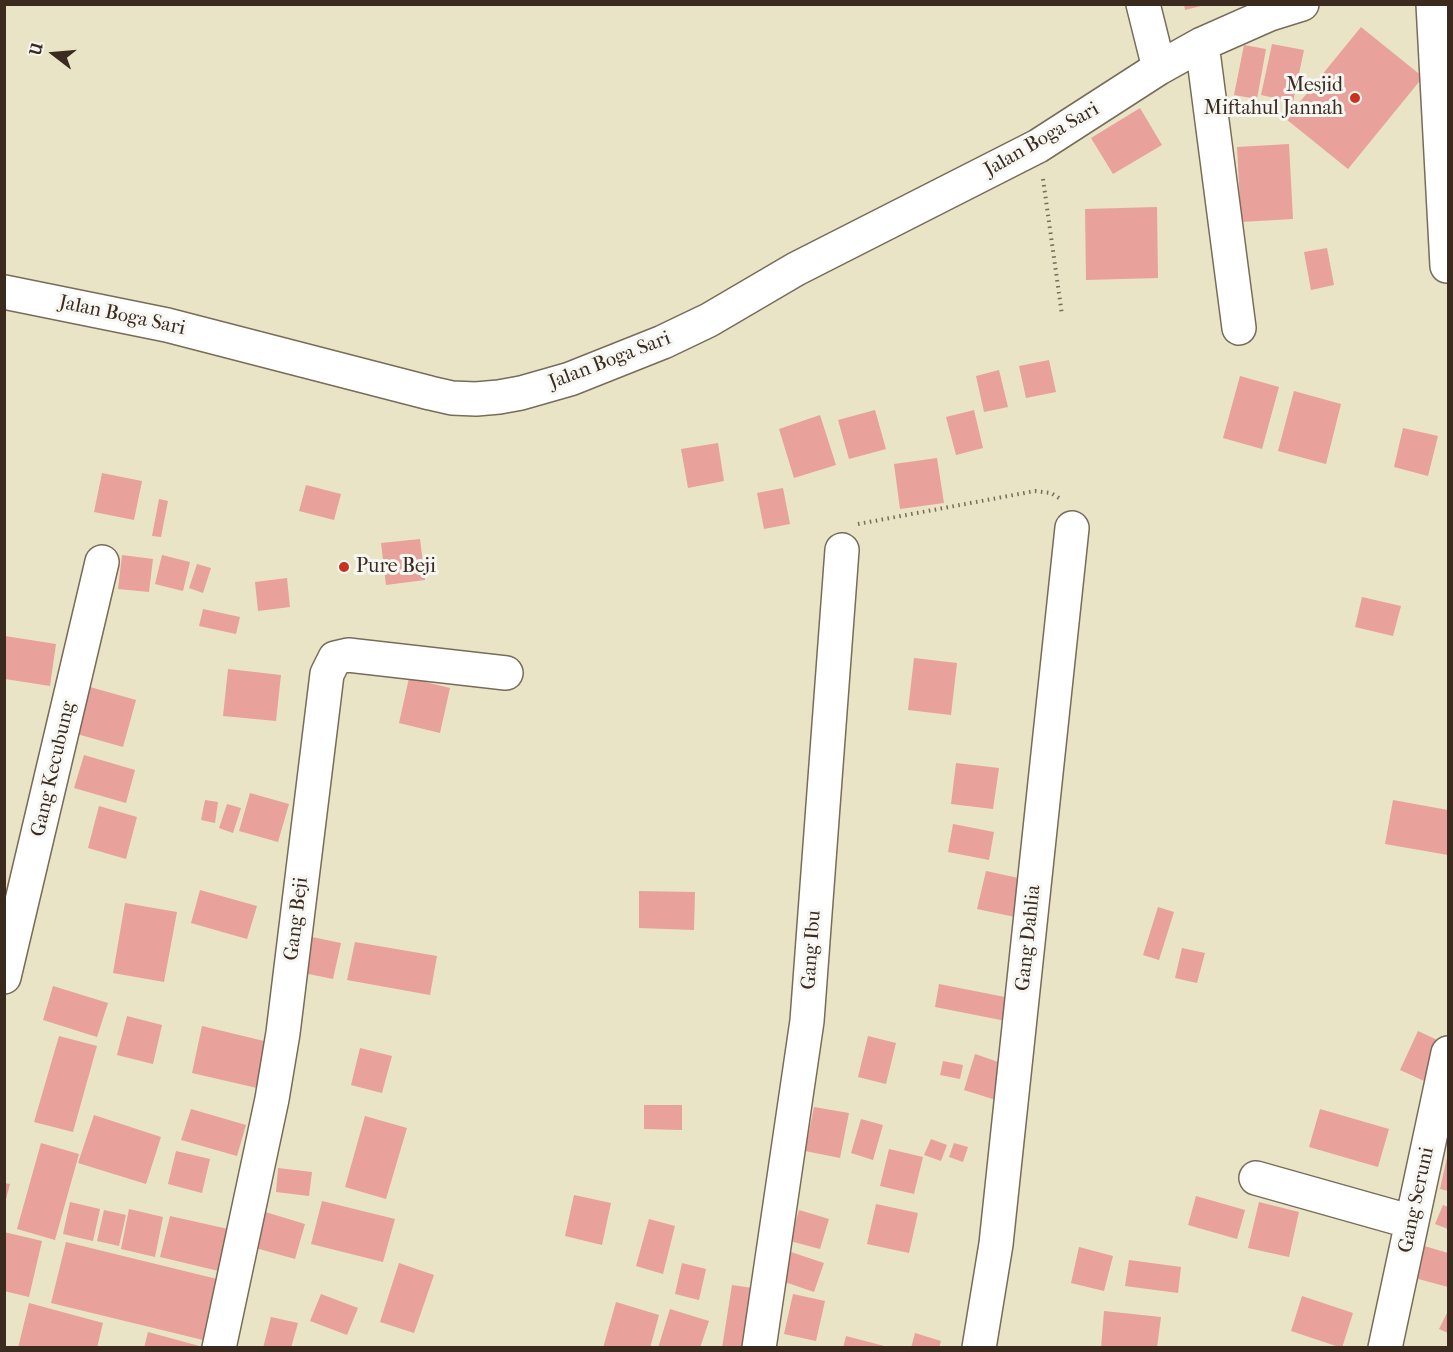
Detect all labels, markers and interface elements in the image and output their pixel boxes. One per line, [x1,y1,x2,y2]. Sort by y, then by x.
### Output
north arrow [24,24,84,84]
text: U [25,40,47,57]
place label: Mesjid Miftahul Jannah [1204,74,1343,121]
marker: Mesjid Miftahul Jannah [1348,91,1362,105]
street label: Jalan Boga Sari [980,98,1104,182]
street label: Jalan Boga Sari [57,291,187,341]
street label: Jalan Boga Sari [546,327,674,395]
place label: Pure Beji [356,555,436,579]
marker: Pure Beji [337,560,351,574]
street label: Gang Kecubung [27,699,81,839]
street label: Gang Beji [280,876,314,962]
street label: Gang Dahlia [1012,884,1046,992]
street label: Gang Ibu [797,910,827,990]
street label: Gang Seruni [1394,1145,1440,1255]

